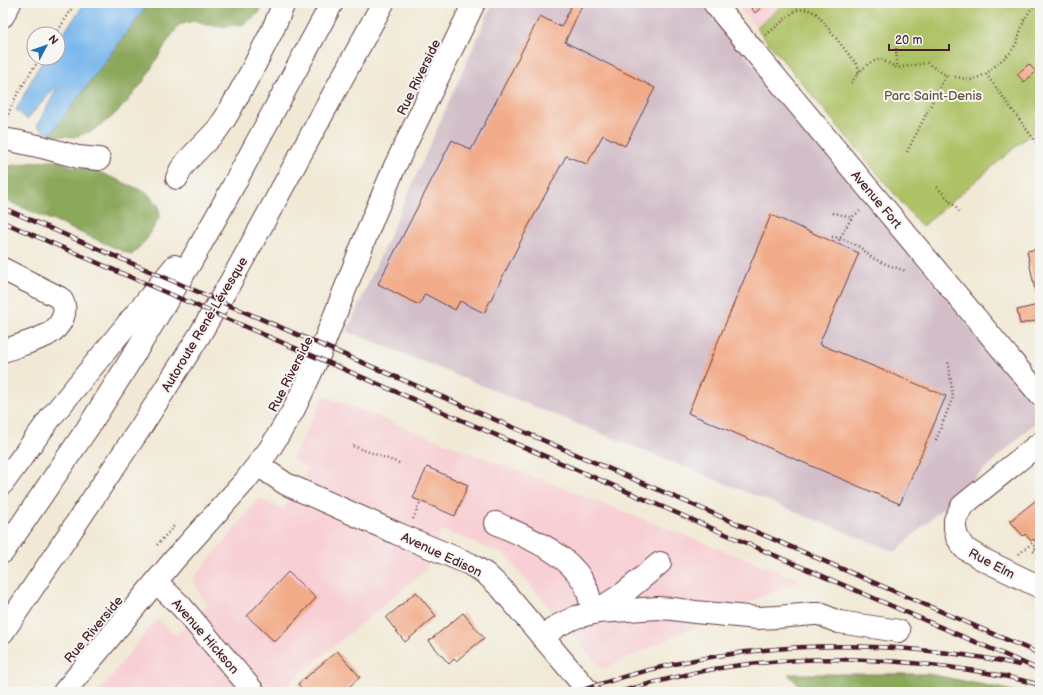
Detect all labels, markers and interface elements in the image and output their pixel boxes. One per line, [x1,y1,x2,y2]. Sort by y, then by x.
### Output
north arrow [26,26,66,66]
scale bar [889,26,949,52]
text: N [46,32,61,47]
text: 20 m [895,33,922,48]
street label: Rue Riverside [394,37,444,118]
park label: Parc Saint-Denis [884,88,982,104]
street label: Avenue Fort [847,167,905,232]
street label: Autoroute René-Lévesque [158,254,252,395]
street label: Rue Riverside [265,334,317,415]
street label: Avenue Edison [399,529,485,581]
street label: Rue Elm [966,545,1018,583]
street label: Rue Riverside [61,593,127,666]
street label: Avenue Hickson [168,596,242,677]

